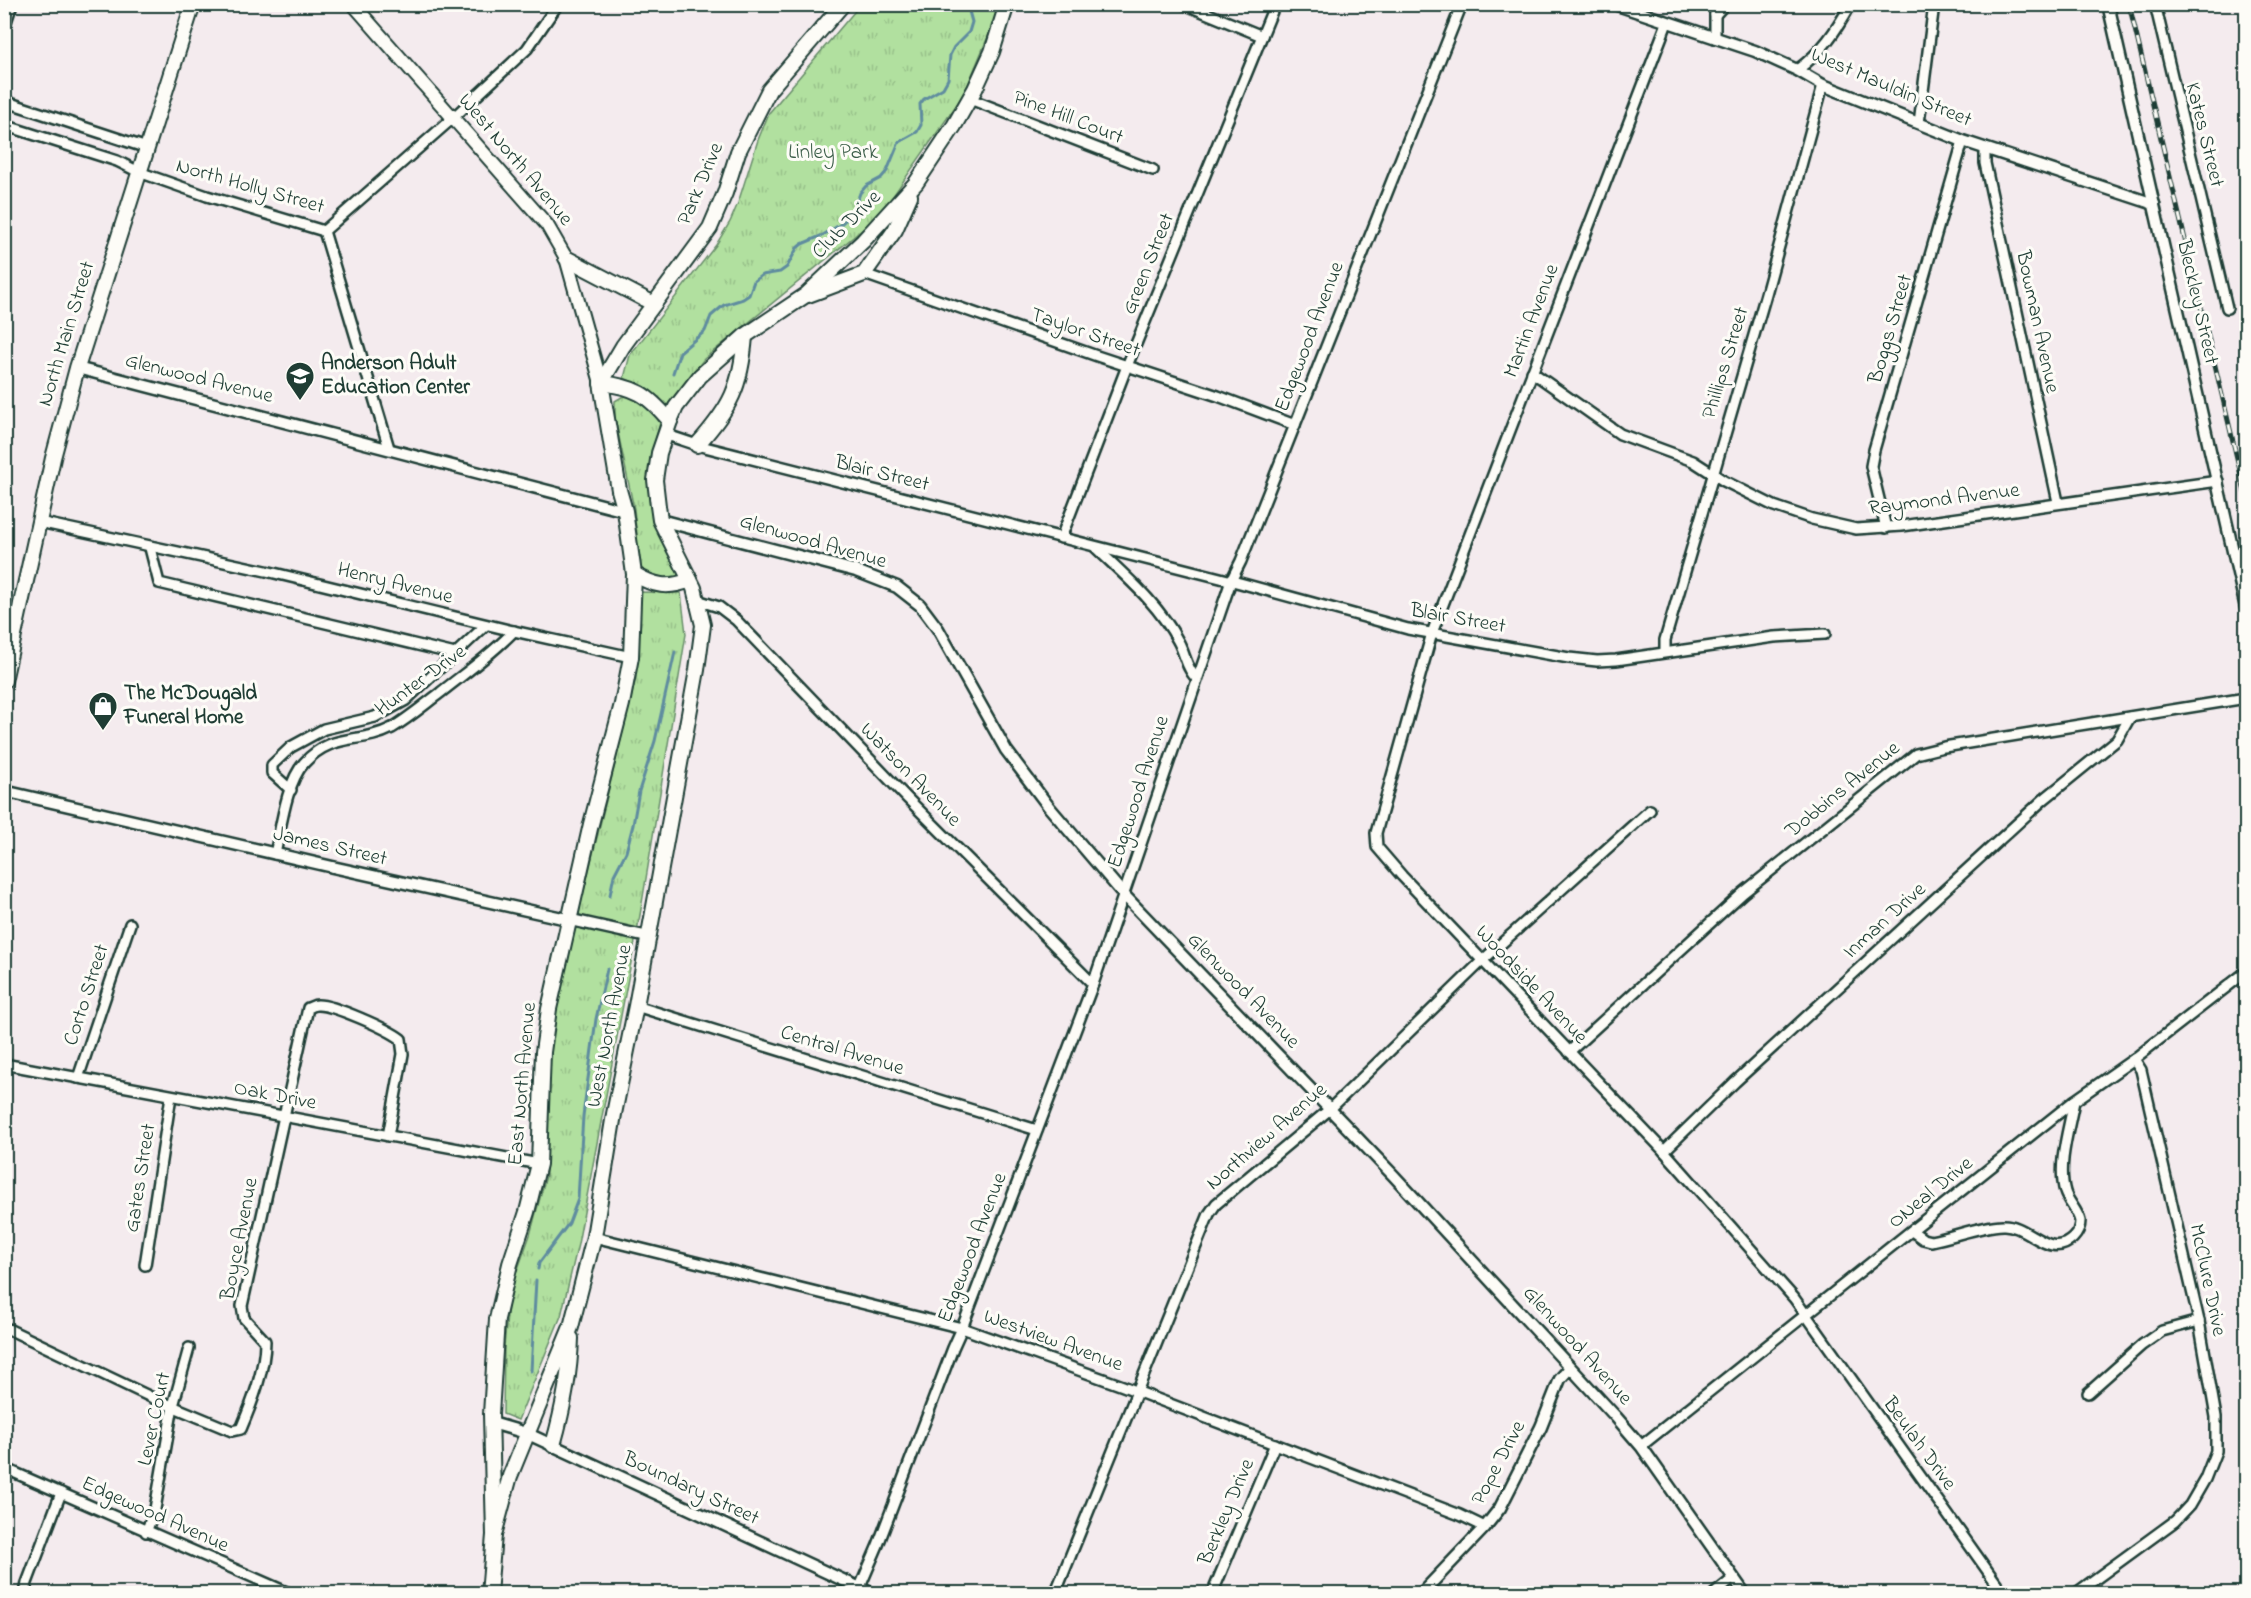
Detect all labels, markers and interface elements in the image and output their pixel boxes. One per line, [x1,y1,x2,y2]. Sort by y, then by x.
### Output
street label: West Mauldin Street [1806,41,1976,135]
street label: Kates Street [2177,80,2231,190]
street label: Pine Hill Court [1008,83,1128,153]
street label: West North Avenue [450,87,580,233]
street label: Park Drive [670,138,732,230]
park label: Linley Park [788,138,879,170]
street label: North Holly Street [172,151,328,224]
street label: Club Drive [806,183,889,266]
street label: Green Street [1115,209,1183,319]
street label: Bleckley Street [2166,236,2226,368]
street label: Bowman Avenue [2007,247,2067,397]
street label: Edgewood Avenue [1268,257,1355,417]
street label: North Main Street [31,258,103,410]
street label: Martin Avenue [1497,259,1568,382]
street label: Boggs Street [1861,271,1923,389]
street label: Taylor Street [1025,300,1144,368]
street label: Phillips Street [1695,303,1757,423]
street label: Glenwood Avenue [122,346,277,412]
place label: Anderson Adult Education Center [321,349,470,403]
school or university icon: Anderson Adult Education Center [284,360,316,402]
street label: Blair Street [831,448,932,500]
street label: Raymond Avenue [1867,476,2022,526]
street label: Glenwood Avenue [736,507,891,577]
street label: Henry Avenue [334,555,457,615]
street label: Blair Street [1407,596,1508,642]
street label: Hunter Drive [369,637,473,724]
place label: The McDougald Funeral Home [123,679,257,733]
shop icon: The McDougald Funeral Home [87,690,119,732]
street label: Edgewood Avenue [1100,711,1180,873]
street label: Watson Avenue [852,716,968,834]
street label: Dobbins Avenue [1778,734,1907,846]
street label: James Street [270,819,390,875]
street label: Inman Drive [1837,875,1934,966]
street label: Woodside Avenue [1468,919,1595,1052]
street label: Glenwood Avenue [1180,926,1307,1056]
street label: Corto Street [56,940,118,1050]
street label: West North Avenue [579,941,641,1110]
street label: East North Avenue [501,1001,545,1167]
street label: Central Avenue [777,1018,908,1084]
street label: Oak Drive [231,1073,319,1119]
street label: Northview Avenue [1200,1076,1335,1198]
street label: Gates Street [118,1121,164,1235]
street label: ONeal Drive [1882,1149,1980,1237]
street label: Edgewood Avenue [931,1168,1018,1328]
street label: Boyce Avenue [213,1175,269,1304]
street label: McClure Drive [2180,1221,2234,1339]
street label: Glenwood Avenue [1515,1280,1639,1413]
street label: Westview Avenue [979,1302,1128,1380]
street label: Lever Court [130,1369,180,1469]
street label: Beulah Drive [1874,1390,1964,1498]
street label: Pope Drive [1464,1415,1534,1511]
street label: Boundary Street [616,1444,764,1535]
street label: Berkley Drive [1191,1454,1265,1572]
street label: Edgewood Avenue [76,1469,234,1563]

